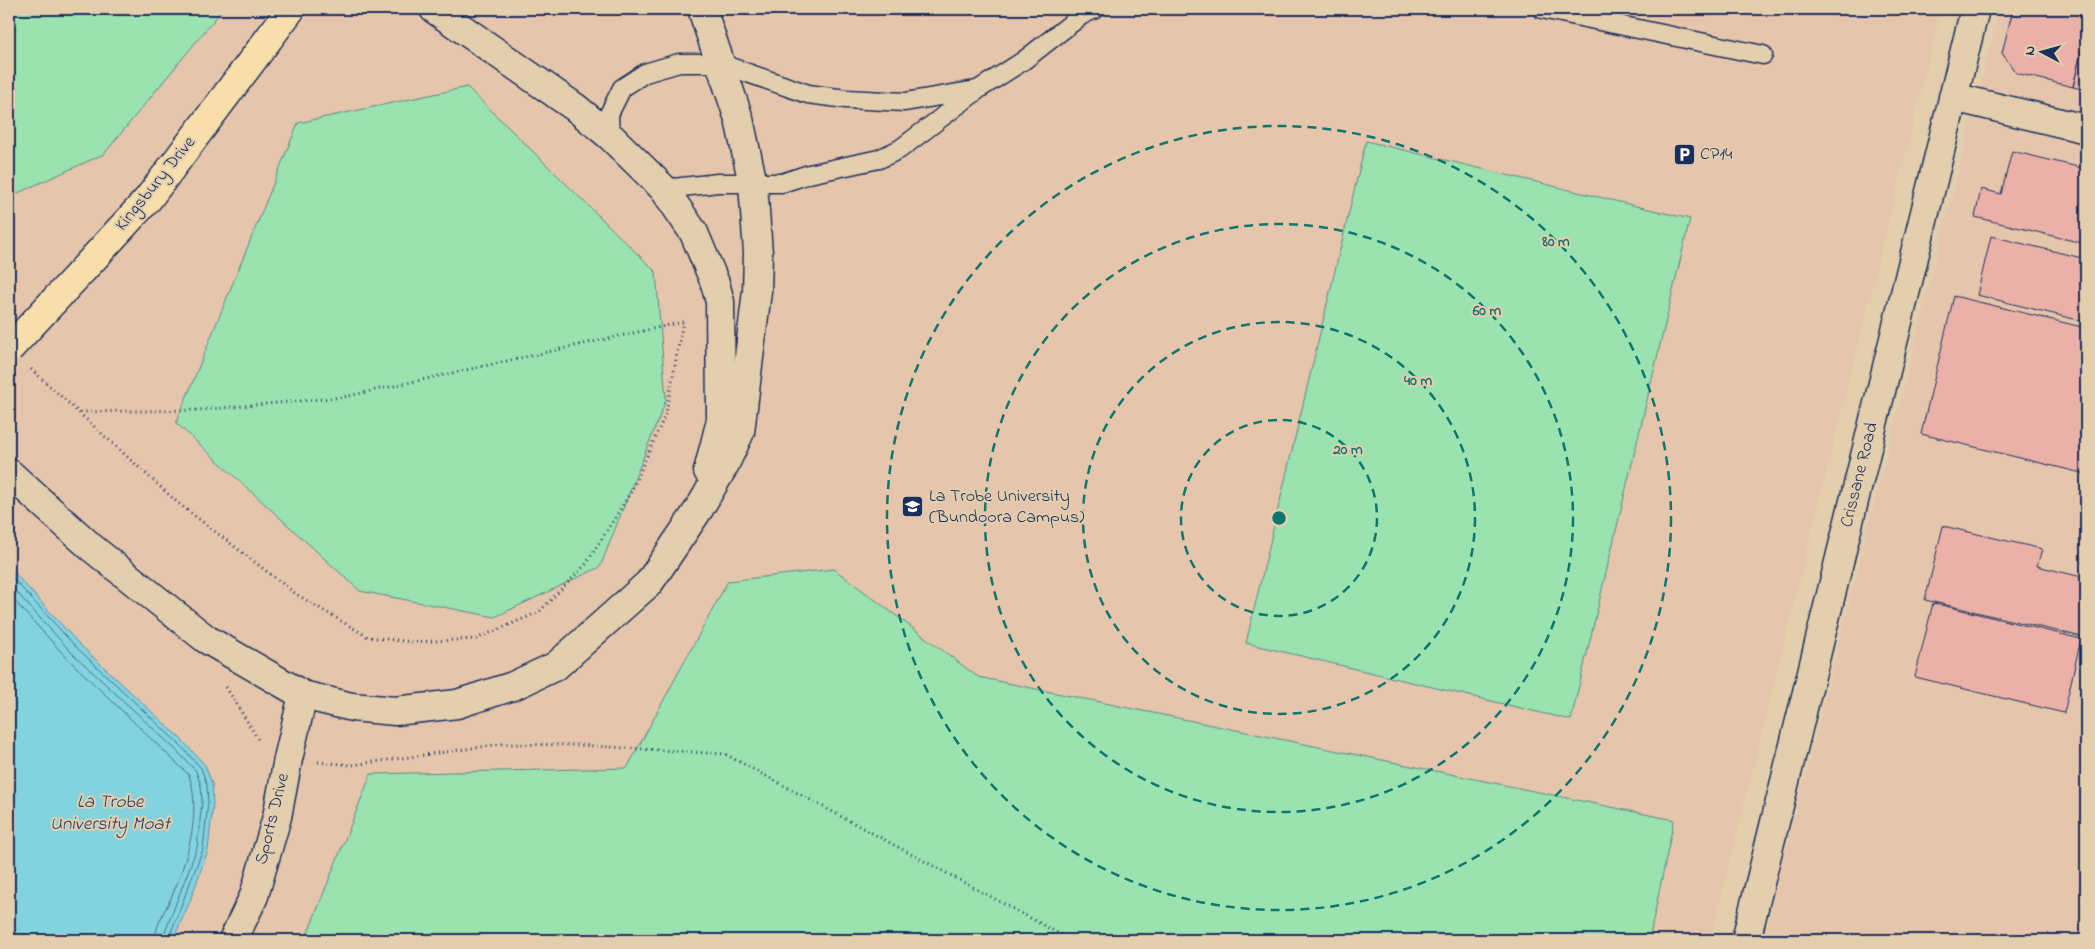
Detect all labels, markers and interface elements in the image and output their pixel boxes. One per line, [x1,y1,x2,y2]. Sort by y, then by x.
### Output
north arrow [2018,28,2068,78]
text: N [2020,45,2041,57]
street label: Kingsbury Drive [110,130,204,238]
place label: CP14 [1700,142,1733,168]
parking icon: CP14 [1672,143,1696,167]
text: 80 m [1541,231,1570,253]
text: 60 m [1472,300,1502,322]
text: 40 m [1403,370,1432,392]
street label: Crissane Road [1834,420,1886,530]
text: 20 m [1332,439,1363,461]
place label: La Trobe University (Bundoora Campus) [929,484,1084,531]
school or university icon: La Trobe University (Bundoora Campus) [901,495,925,519]
centre of rings [1270,509,1288,527]
street label: Sports Drive [249,770,297,868]
water label: La Trobe University Moat [50,789,172,838]

